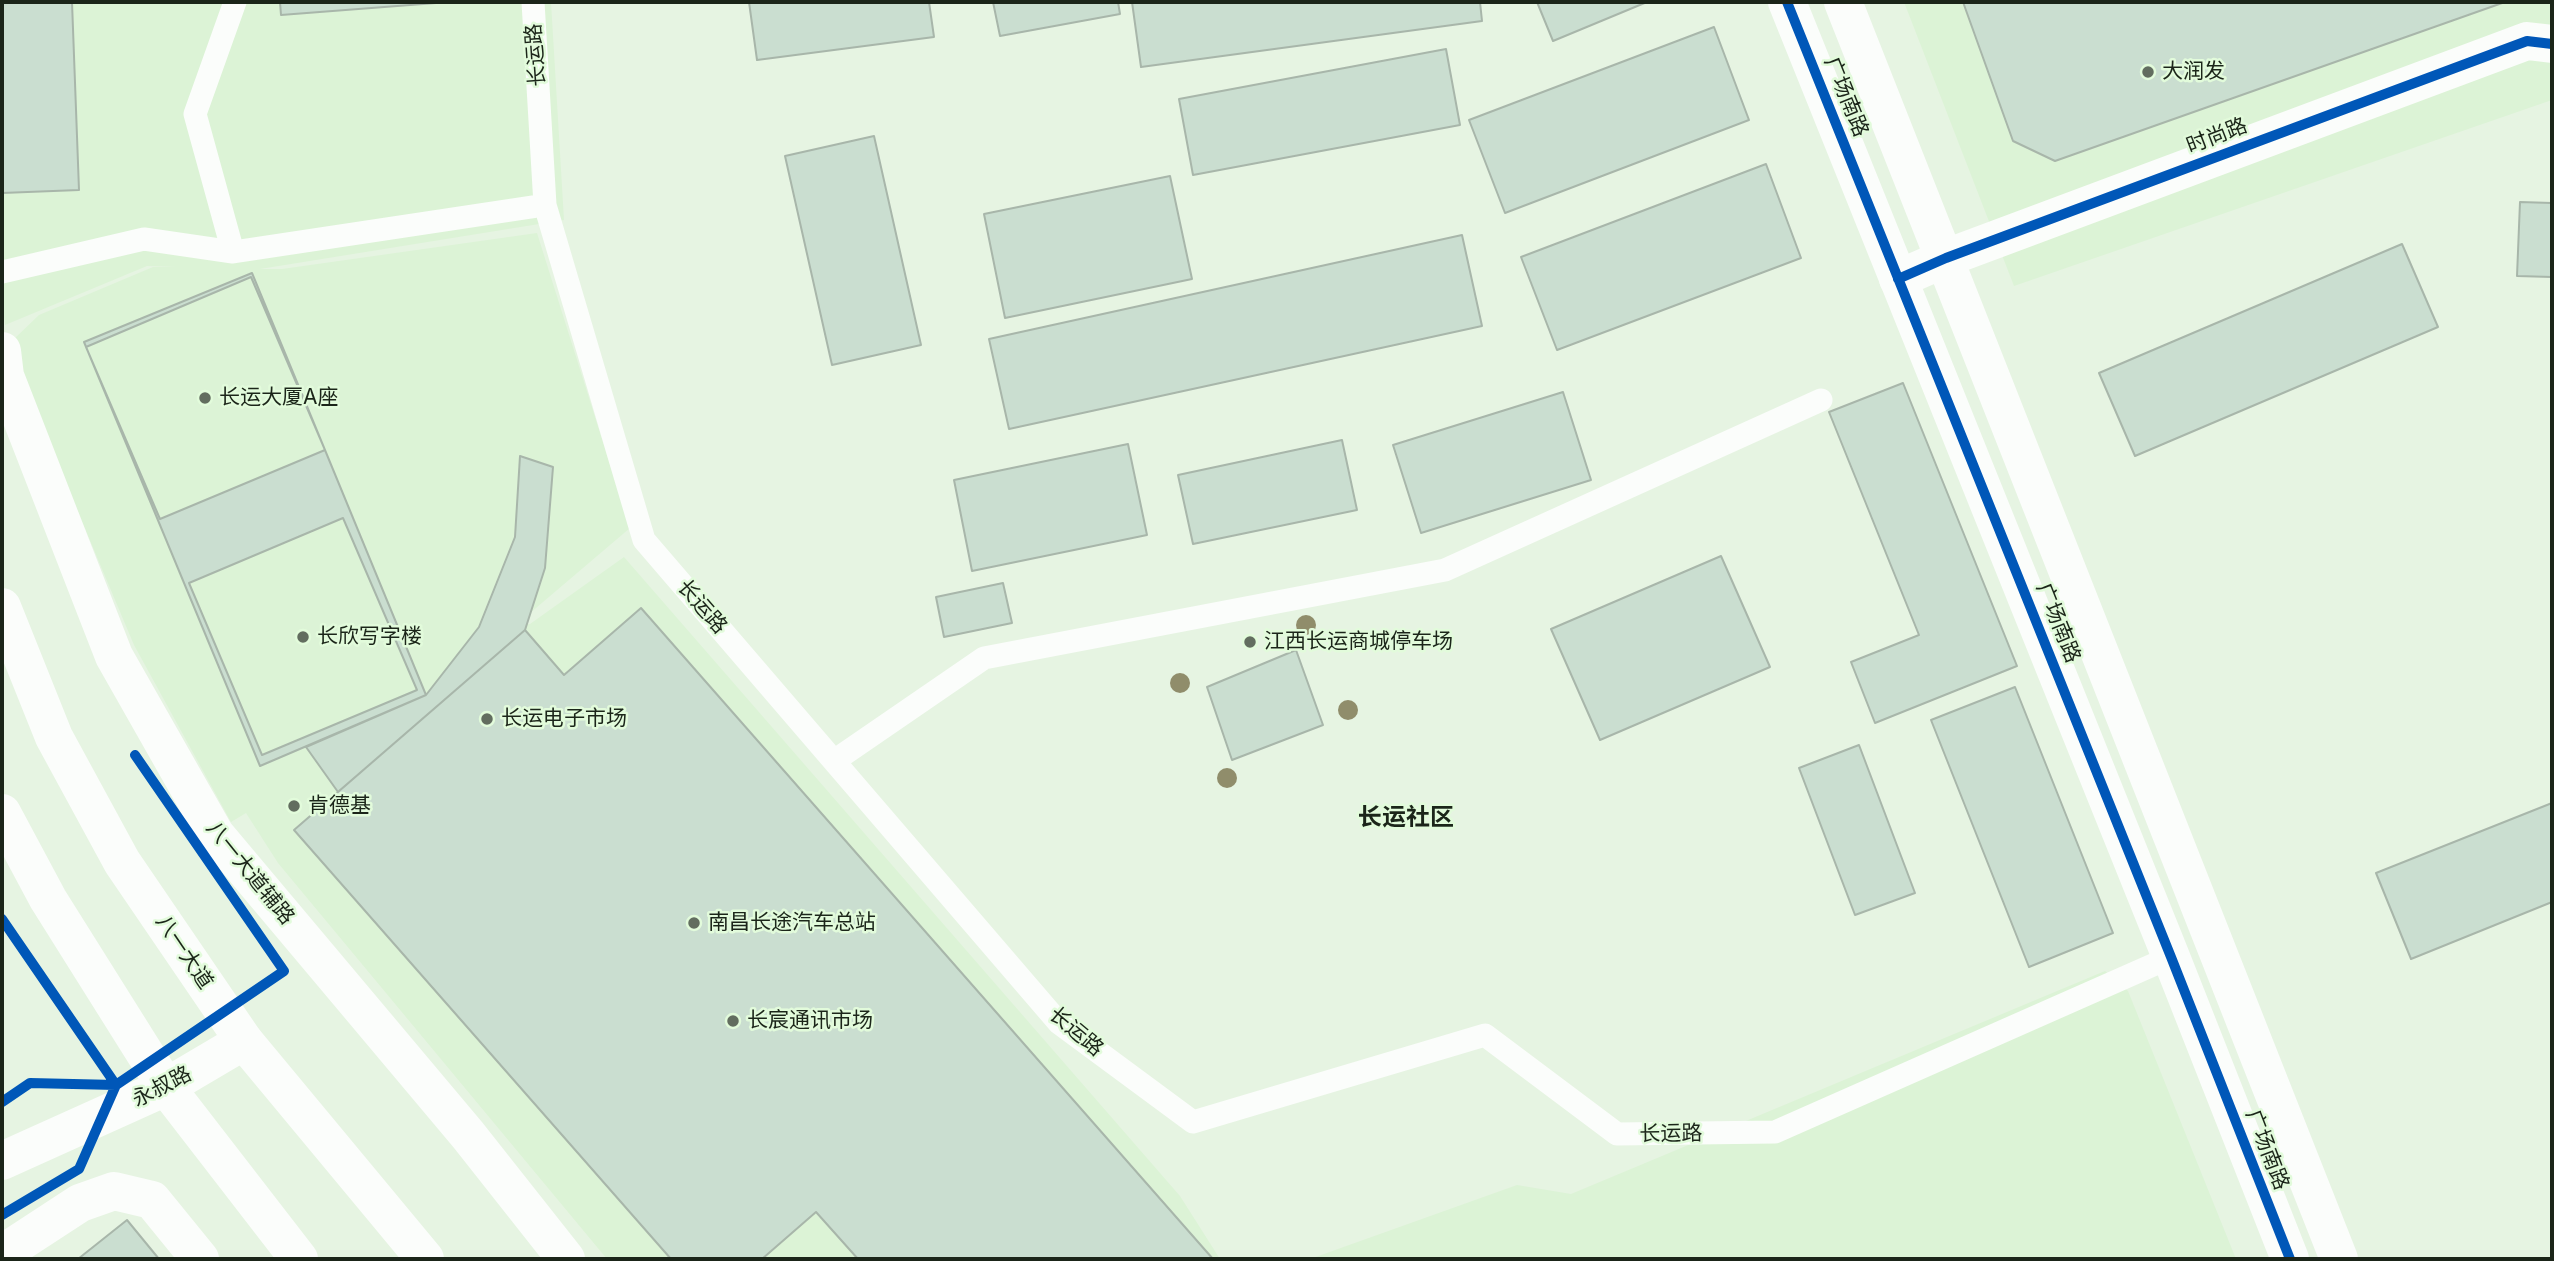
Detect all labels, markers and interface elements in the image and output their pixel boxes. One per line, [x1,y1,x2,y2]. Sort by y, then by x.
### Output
street label: 长运路 [521,23,551,87]
street label: 广场南路 [1819,53,1873,141]
place label: 大润发 [2162,59,2225,85]
marker: 大润发 [2140,64,2156,80]
street label: 时尚路 [2183,113,2251,159]
place label: 长运大厦A座 [219,385,338,411]
marker: 长运大厦A座 [197,390,213,406]
street label: 长运路 [672,575,732,639]
street label: 广场南路 [2031,579,2085,667]
place label: 长欣写字楼 [317,624,422,650]
marker: 长欣写字楼 [295,629,311,645]
place label: 江西长运商城停车场 [1264,629,1453,655]
marker: 江西长运商城停车场 [1242,634,1258,650]
place label: 长运电子市场 [501,706,627,732]
marker: 长运电子市场 [479,711,495,727]
place label: 肯德基 [308,793,371,819]
marker: 肯德基 [286,798,302,814]
district label: 长运社区 [1358,804,1454,832]
street label: 八一大道辅路 [201,816,299,930]
street label: 八一大道 [150,910,218,994]
place label: 南昌长途汽车总站 [708,910,876,936]
marker: 南昌长途汽车总站 [686,915,702,931]
street label: 长运路 [1044,1002,1108,1062]
place label: 长宸通讯市场 [747,1008,873,1034]
marker: 长宸通讯市场 [725,1013,741,1029]
street label: 永叔路 [128,1061,196,1113]
street label: 广场南路 [2240,1106,2294,1194]
street label: 长运路 [1639,1121,1703,1147]

